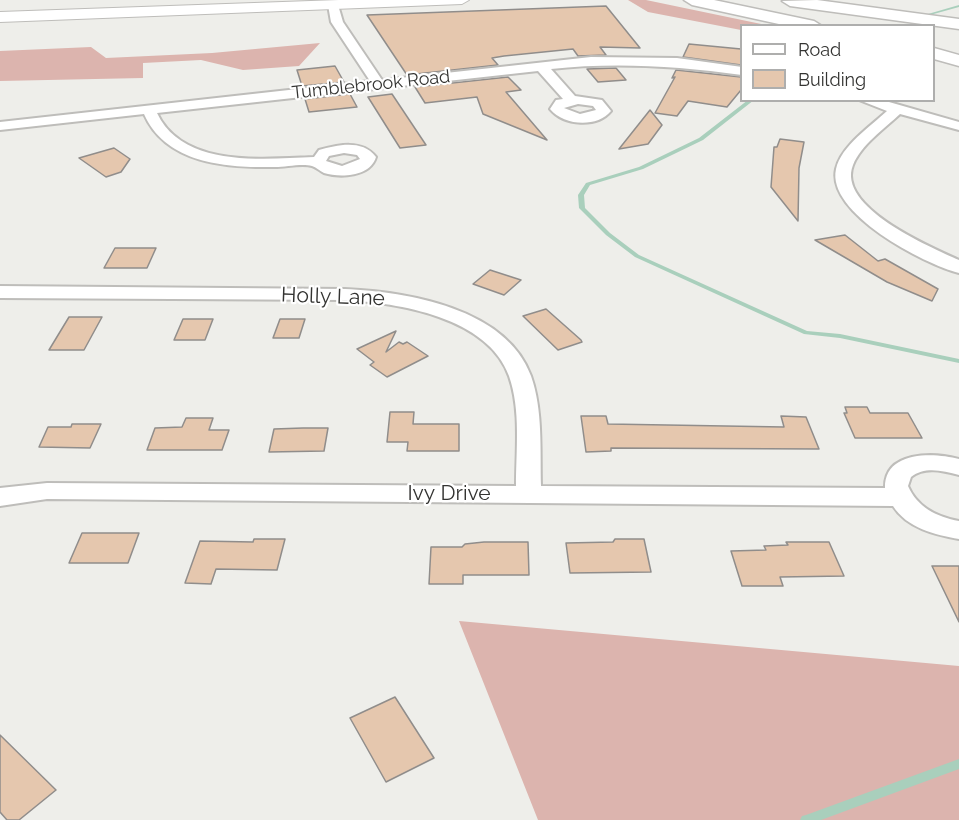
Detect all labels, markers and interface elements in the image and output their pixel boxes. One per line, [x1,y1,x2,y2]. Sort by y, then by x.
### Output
legend [740,24,935,102]
text: Road [798,39,841,60]
street label: Tumblebrook Road [291,66,451,104]
text: Building [798,69,866,90]
street label: Holly Lane [281,283,385,311]
street label: Ivy Drive [407,481,491,507]

